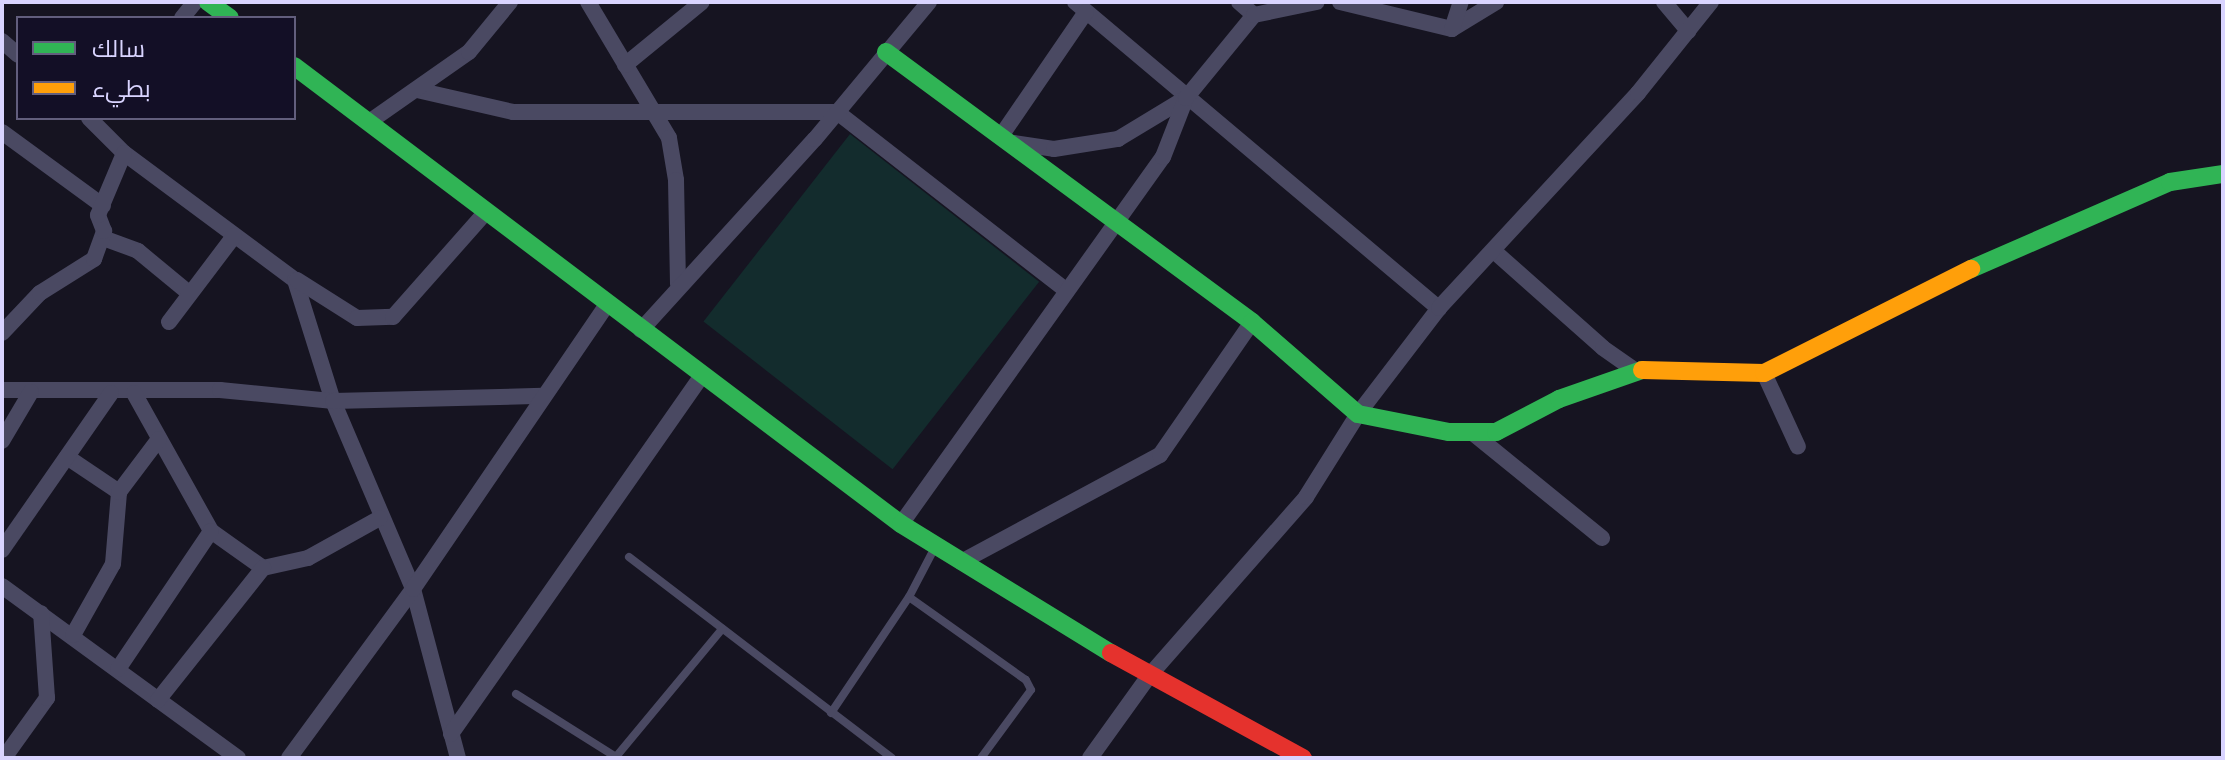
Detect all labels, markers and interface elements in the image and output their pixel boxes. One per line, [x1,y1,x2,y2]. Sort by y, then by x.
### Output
legend [16,16,296,120]
text: سالك [92,33,145,62]
text: بطيء [92,73,151,102]

